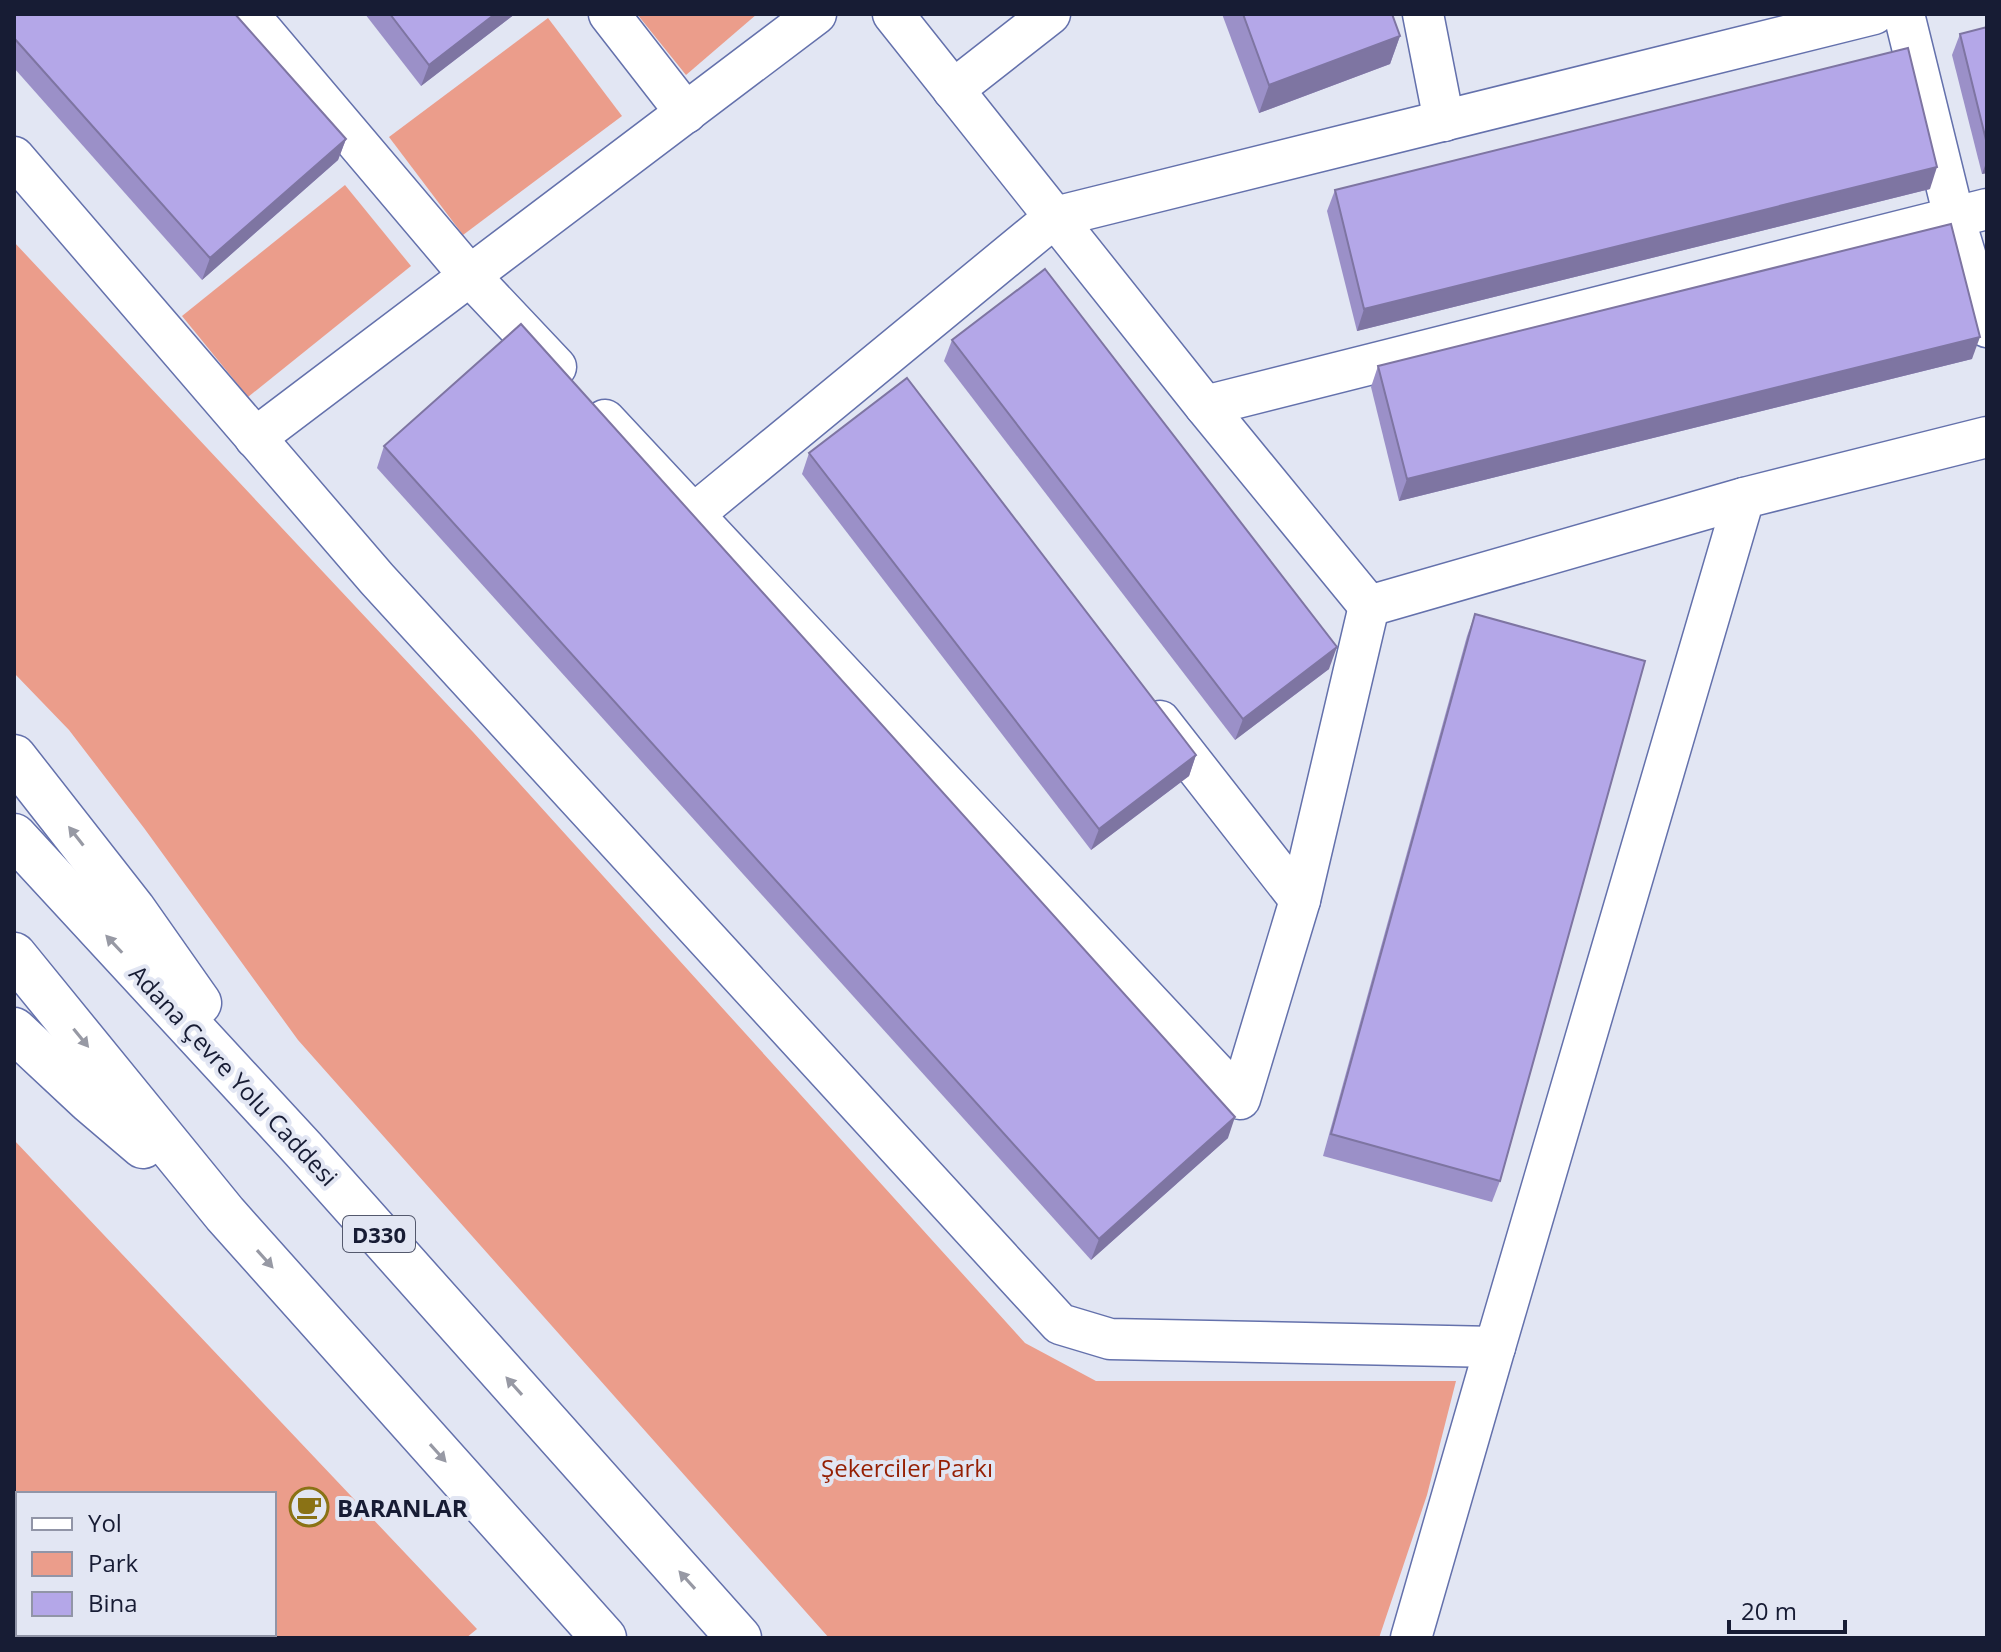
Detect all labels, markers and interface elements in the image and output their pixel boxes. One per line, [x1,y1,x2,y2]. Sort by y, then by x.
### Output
one-way arrow [68,826,85,846]
one-way arrow [105,935,123,954]
street label: Adana Çevre Yolu Caddesi [123,957,345,1193]
one-way arrow [72,1028,89,1048]
road number: D330 [343,1216,415,1252]
one-way arrow [256,1249,273,1269]
one-way arrow [506,1376,523,1396]
one-way arrow [429,1443,447,1462]
park label: Şekerciler Parkı [821,1451,993,1484]
cafe icon: BARANLAR [288,1486,330,1528]
place label: BARANLAR [337,1491,468,1524]
legend [16,1492,276,1636]
text: Yol [88,1506,122,1539]
text: Park [88,1546,139,1579]
one-way arrow [679,1570,696,1590]
scale bar [1729,1584,1845,1634]
text: Bina [88,1586,138,1619]
text: 20 m [1741,1594,1797,1627]

